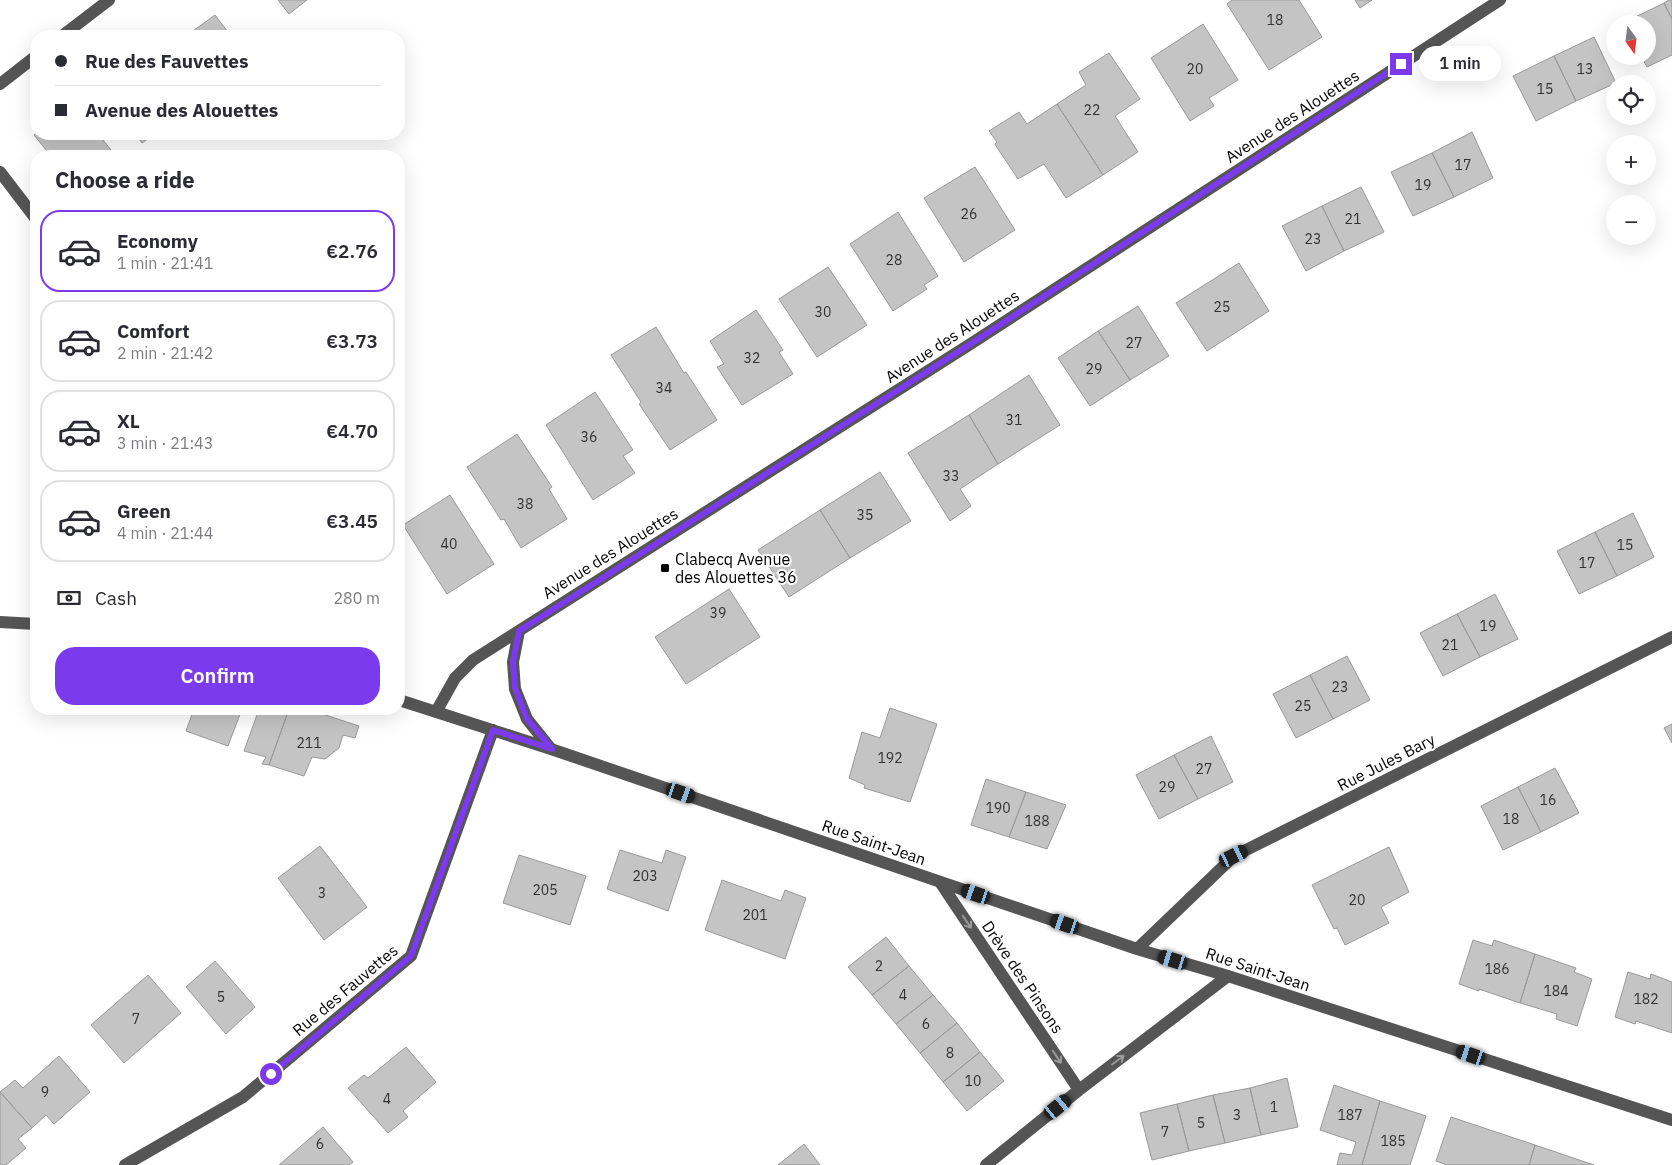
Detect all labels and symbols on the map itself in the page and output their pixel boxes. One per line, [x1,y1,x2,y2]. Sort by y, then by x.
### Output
house number: 18 [1267,11,1283,29]
north arrow [1606,15,1656,65]
callout: 1 min [1418,46,1501,82]
route end [1390,53,1412,75]
house number: 20 [1187,60,1203,78]
house number: 13 [1577,60,1593,78]
street label: Avenue des Alouettes [1221,65,1363,167]
house number: 15 [1537,80,1553,98]
house number: 22 [1084,101,1100,119]
house number: 17 [1455,156,1471,174]
house number: 19 [1415,176,1431,194]
house number: 26 [961,205,977,223]
house number: 21 [1345,210,1361,228]
house number: 23 [1305,230,1321,248]
house number: 28 [886,251,902,269]
street label: Avenue des Alouettes [881,285,1023,387]
house number: 25 [1214,298,1230,316]
house number: 30 [815,303,831,321]
house number: 27 [1126,334,1142,352]
house number: 32 [744,349,760,367]
house number: 29 [1086,360,1102,378]
house number: 34 [656,379,672,397]
house number: 31 [1006,411,1022,429]
house number: 36 [581,428,597,446]
house number: 33 [943,467,959,485]
house number: 38 [517,495,533,513]
street label: Avenue des Alouettes [539,503,681,603]
house number: 35 [857,506,873,524]
house number: 40 [441,535,457,553]
house number: 15 [1617,536,1633,554]
place label: Clabecq Avenue des Alouettes 36 [675,549,797,587]
house number: 17 [1579,554,1595,572]
marker: Clabecq Avenue des Alouettes 36 [659,562,671,574]
house number: 39 [710,604,726,622]
house number: 19 [1480,617,1496,635]
house number: 21 [1442,636,1458,654]
house number: 23 [1332,678,1348,696]
house number: 25 [1295,697,1311,715]
street label: Rue Jules Bary [1334,729,1438,795]
house number: 211 [296,734,322,752]
house number: 192 [877,749,903,767]
house number: 27 [1196,760,1212,778]
house number: 29 [1159,778,1175,796]
car [664,781,697,805]
house number: 16 [1540,791,1556,809]
house number: 190 [985,799,1011,817]
house number: 18 [1503,810,1519,828]
house number: 188 [1024,812,1050,830]
street label: Rue Saint-Jean [819,815,929,869]
car [1217,843,1250,869]
house number: 203 [632,867,658,885]
house number: 205 [532,881,558,899]
car [959,882,992,906]
house number: 3 [318,884,326,902]
house number: 20 [1349,891,1365,909]
house number: 201 [742,906,768,924]
car [1048,912,1081,936]
one-way arrow [962,915,972,929]
street label: Drève des Pinsons [978,917,1068,1037]
street label: Rue des Fauvettes [288,940,402,1040]
street label: Rue Saint-Jean [1203,943,1313,995]
car [1156,948,1189,972]
house number: 2 [875,957,883,975]
house number: 186 [1484,960,1510,978]
house number: 184 [1543,982,1569,1000]
house number: 4 [899,986,907,1004]
house number: 5 [217,988,225,1006]
house number: 182 [1633,990,1659,1008]
house number: 7 [132,1010,140,1028]
house number: 6 [922,1015,930,1033]
car [1454,1043,1487,1067]
house number: 8 [946,1044,954,1062]
one-way arrow [1053,1050,1063,1064]
one-way arrow [1111,1055,1124,1066]
route start [260,1063,282,1085]
house number: 10 [965,1072,981,1090]
house number: 9 [41,1083,49,1101]
house number: 4 [383,1090,391,1108]
car [1041,1092,1074,1122]
house number: 1 [1270,1098,1278,1116]
house number: 3 [1233,1106,1241,1124]
house number: 187 [1337,1106,1363,1124]
house number: 5 [1197,1114,1205,1132]
house number: 7 [1161,1123,1169,1141]
house number: 185 [1380,1132,1406,1150]
house number: 6 [316,1135,324,1153]

